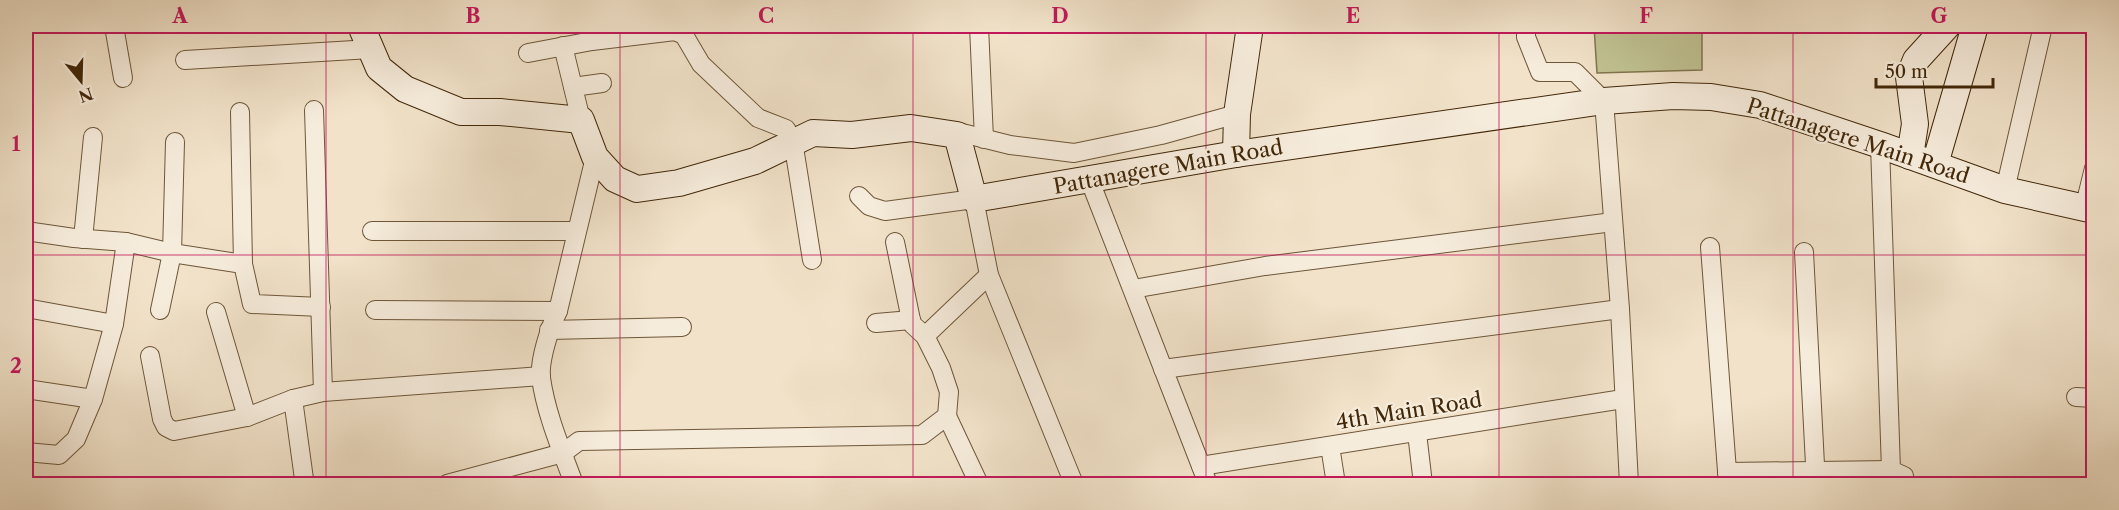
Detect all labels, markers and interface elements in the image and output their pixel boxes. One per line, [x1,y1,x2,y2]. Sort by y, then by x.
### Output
text: A [171,4,188,28]
text: B [466,4,481,28]
text: C [758,4,774,28]
text: D [1051,4,1069,28]
text: E [1346,4,1360,28]
text: F [1639,4,1653,28]
text: G [1931,4,1948,28]
north arrow [51,51,111,111]
scale bar [1876,51,1993,89]
text: 50 m [1885,61,1928,83]
text: N [76,83,96,107]
street label: Pattanagere Main Road [1744,93,1973,188]
text: 1 [12,132,21,156]
street label: Pattanagere Main Road [1051,134,1285,199]
text: 2 [10,354,22,378]
street label: 4th Main Road [1334,387,1484,434]

